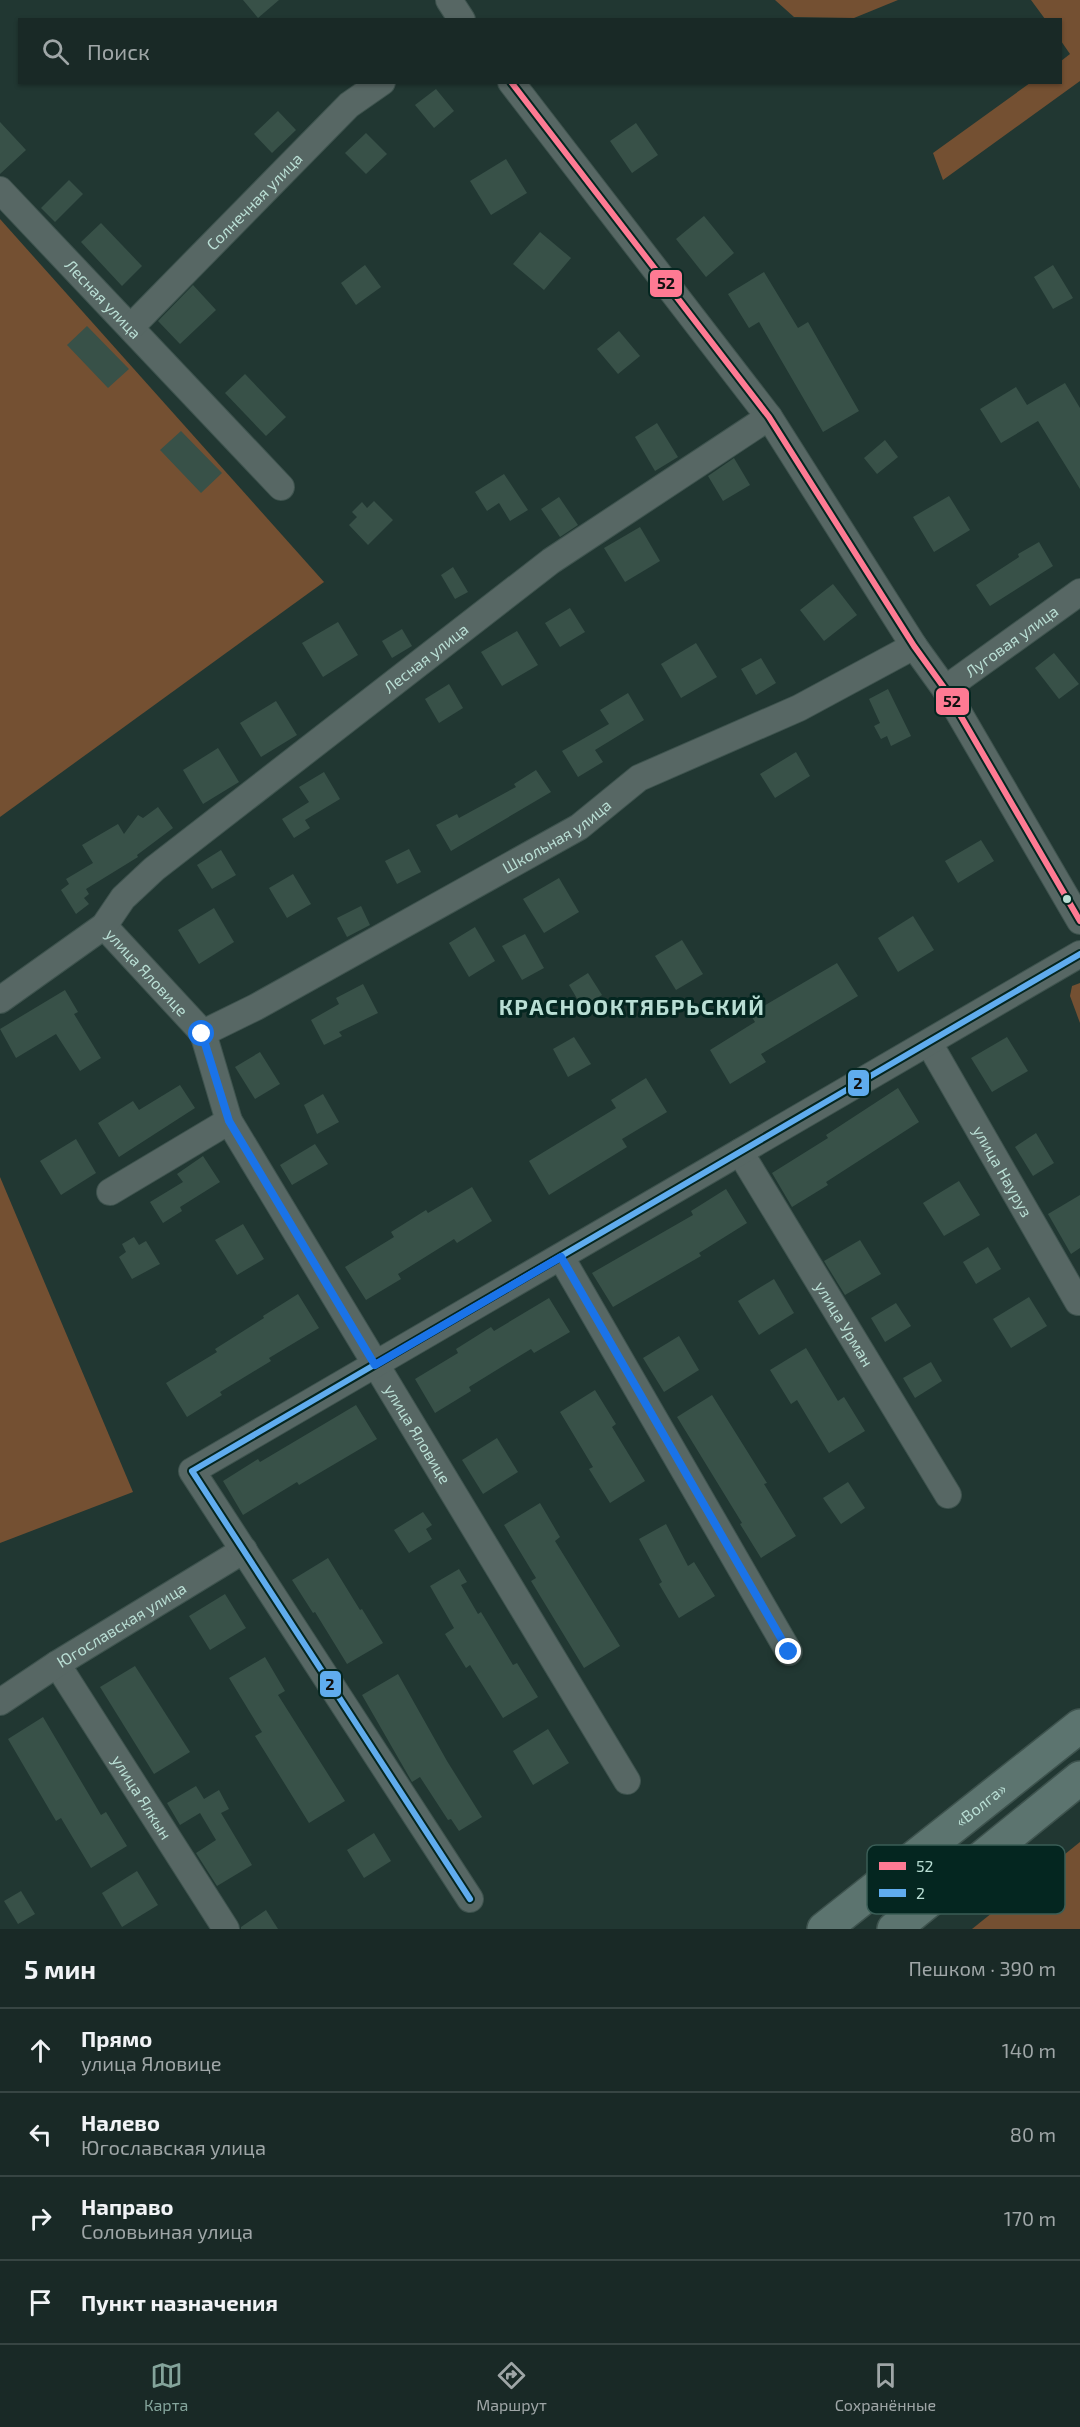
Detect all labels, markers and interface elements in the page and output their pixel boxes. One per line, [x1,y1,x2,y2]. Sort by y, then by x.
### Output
search box [18,18,1062,84]
icon: search [39,35,72,68]
text: Поиск [87,38,150,64]
street label: Солнечная улица [202,149,306,254]
street label: Лесная улица [61,255,145,342]
line badge: 52 [649,269,683,298]
text: 52 [657,273,675,292]
street label: Луговая улица [961,601,1062,681]
street label: Лесная улица [379,619,472,696]
line badge: 52 [935,687,970,716]
text: 52 [943,691,961,710]
street label: Школьная улица [499,795,615,877]
unlabelled marker [1061,893,1073,905]
street label: улица Яловице [101,924,192,1020]
district label: КРАСНООКТЯБРЬСКИЙ [499,993,765,1019]
route start [188,1020,214,1046]
line badge: 2 [847,1069,870,1097]
text: 2 [853,1073,863,1092]
street label: улица Науруз [969,1122,1037,1220]
street label: улица Урман [811,1278,878,1370]
street label: улица Яловице [380,1381,455,1487]
street label: Югославская улица [53,1578,189,1671]
route end [775,1638,801,1664]
line badge: 2 [319,1670,342,1698]
text: 2 [325,1674,335,1693]
street label: улица Ялкын [108,1751,176,1843]
street label: «Волга» [951,1778,1010,1830]
legend [867,1845,1065,1914]
text: 52 [916,1856,934,1875]
text: 2 [916,1883,925,1902]
text: 5 мин [24,1953,96,1984]
text: Пешком · 390 m [908,1956,1056,1980]
text: Прямо [81,2025,152,2051]
icon: ahead [24,2034,57,2067]
text: 140 m [1002,2038,1056,2062]
text: улица Яловице [81,2051,222,2075]
text: Налево [81,2109,160,2135]
icon: left [24,2118,57,2151]
text: 80 m [1010,2122,1056,2146]
text: Югославская улица [81,2135,266,2159]
text: Направо [81,2193,174,2219]
icon: right [24,2202,57,2235]
text: 170 m [1004,2206,1056,2230]
text: Соловьиная улица [81,2219,253,2243]
icon: arrive [24,2286,57,2319]
text: Пункт назначения [81,2289,278,2315]
tab: Карта [144,2359,188,2414]
tab: Маршрут [476,2359,547,2414]
tab: Сохранённые [835,2359,936,2414]

